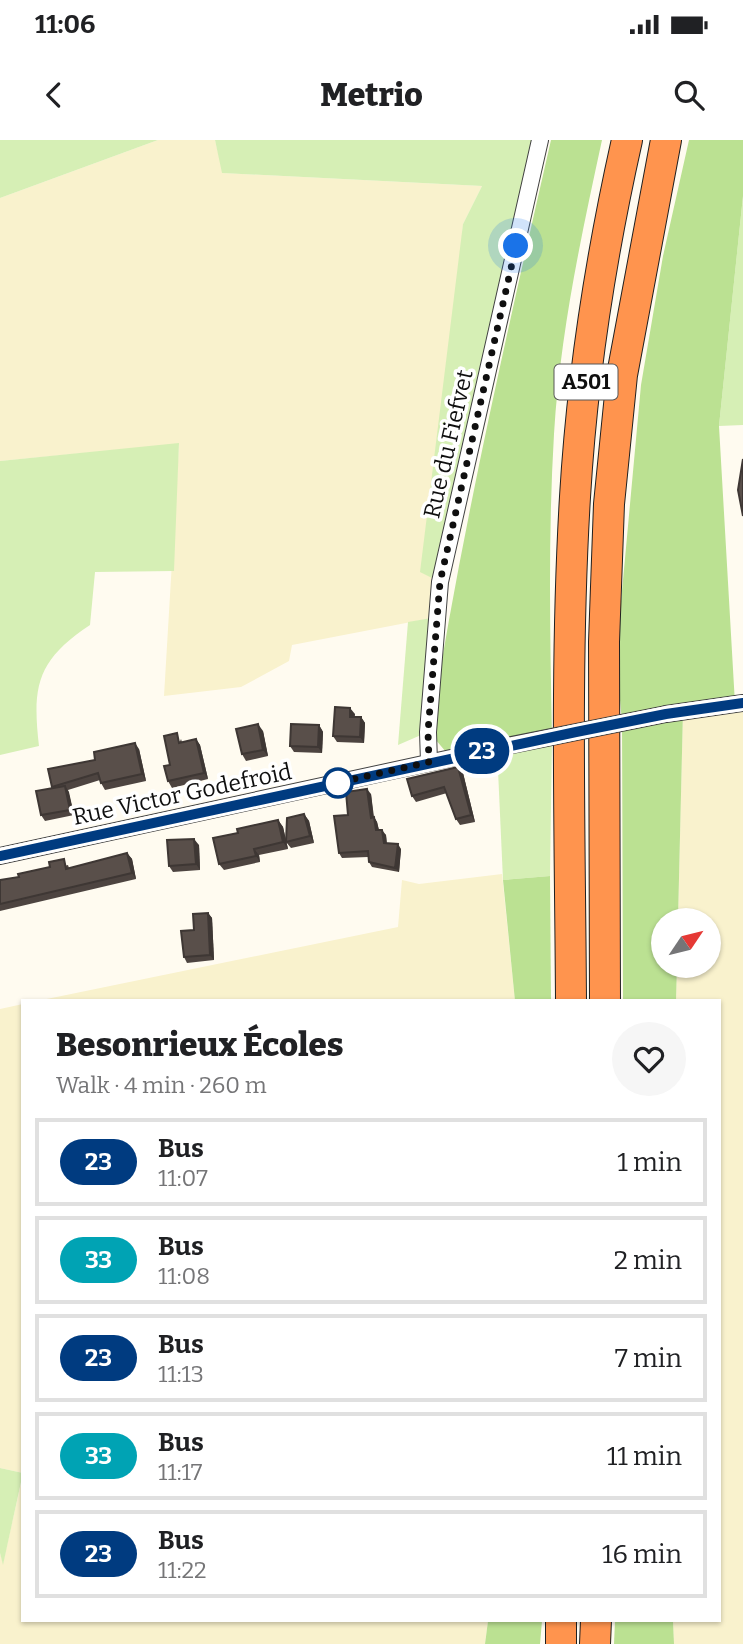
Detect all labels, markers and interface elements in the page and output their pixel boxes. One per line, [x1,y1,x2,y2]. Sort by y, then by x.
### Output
text: 11:06 [35,9,95,40]
icon: back [35,76,73,114]
text: Metrio [320,76,423,114]
icon: search [670,76,708,114]
your location [498,228,533,263]
road number: A501 [554,364,618,400]
street label: Rue du Fiefvet [417,367,479,521]
line badge: 23 [450,728,514,774]
text: 23 [468,737,496,765]
street label: Rue Victor Godefroid [70,757,295,831]
unlabelled marker [323,768,353,798]
north arrow [651,908,721,978]
map controls [651,908,721,978]
button: heart [612,1022,686,1096]
text: Besonrieux Écoles [56,1025,343,1065]
text: Walk · 4 min · 260 m [56,1071,267,1099]
text: Bus [158,1133,204,1164]
text: 1 min [617,1147,682,1178]
text: 23 [85,1148,112,1176]
text: 11:07 [158,1164,208,1192]
text: Bus [158,1231,204,1262]
text: 2 min [614,1245,682,1276]
text: 33 [85,1246,112,1274]
text: 11:08 [158,1262,210,1290]
text: Bus [158,1329,204,1360]
text: 7 min [615,1343,682,1374]
text: 23 [85,1344,112,1372]
text: 11:13 [158,1360,204,1388]
text: Bus [158,1427,204,1458]
text: 11 min [607,1441,682,1472]
text: 33 [85,1442,112,1470]
text: 11:17 [158,1458,202,1486]
text: Bus [158,1525,204,1556]
text: 16 min [602,1539,682,1570]
text: 23 [85,1540,112,1568]
text: 11:22 [158,1556,207,1584]

